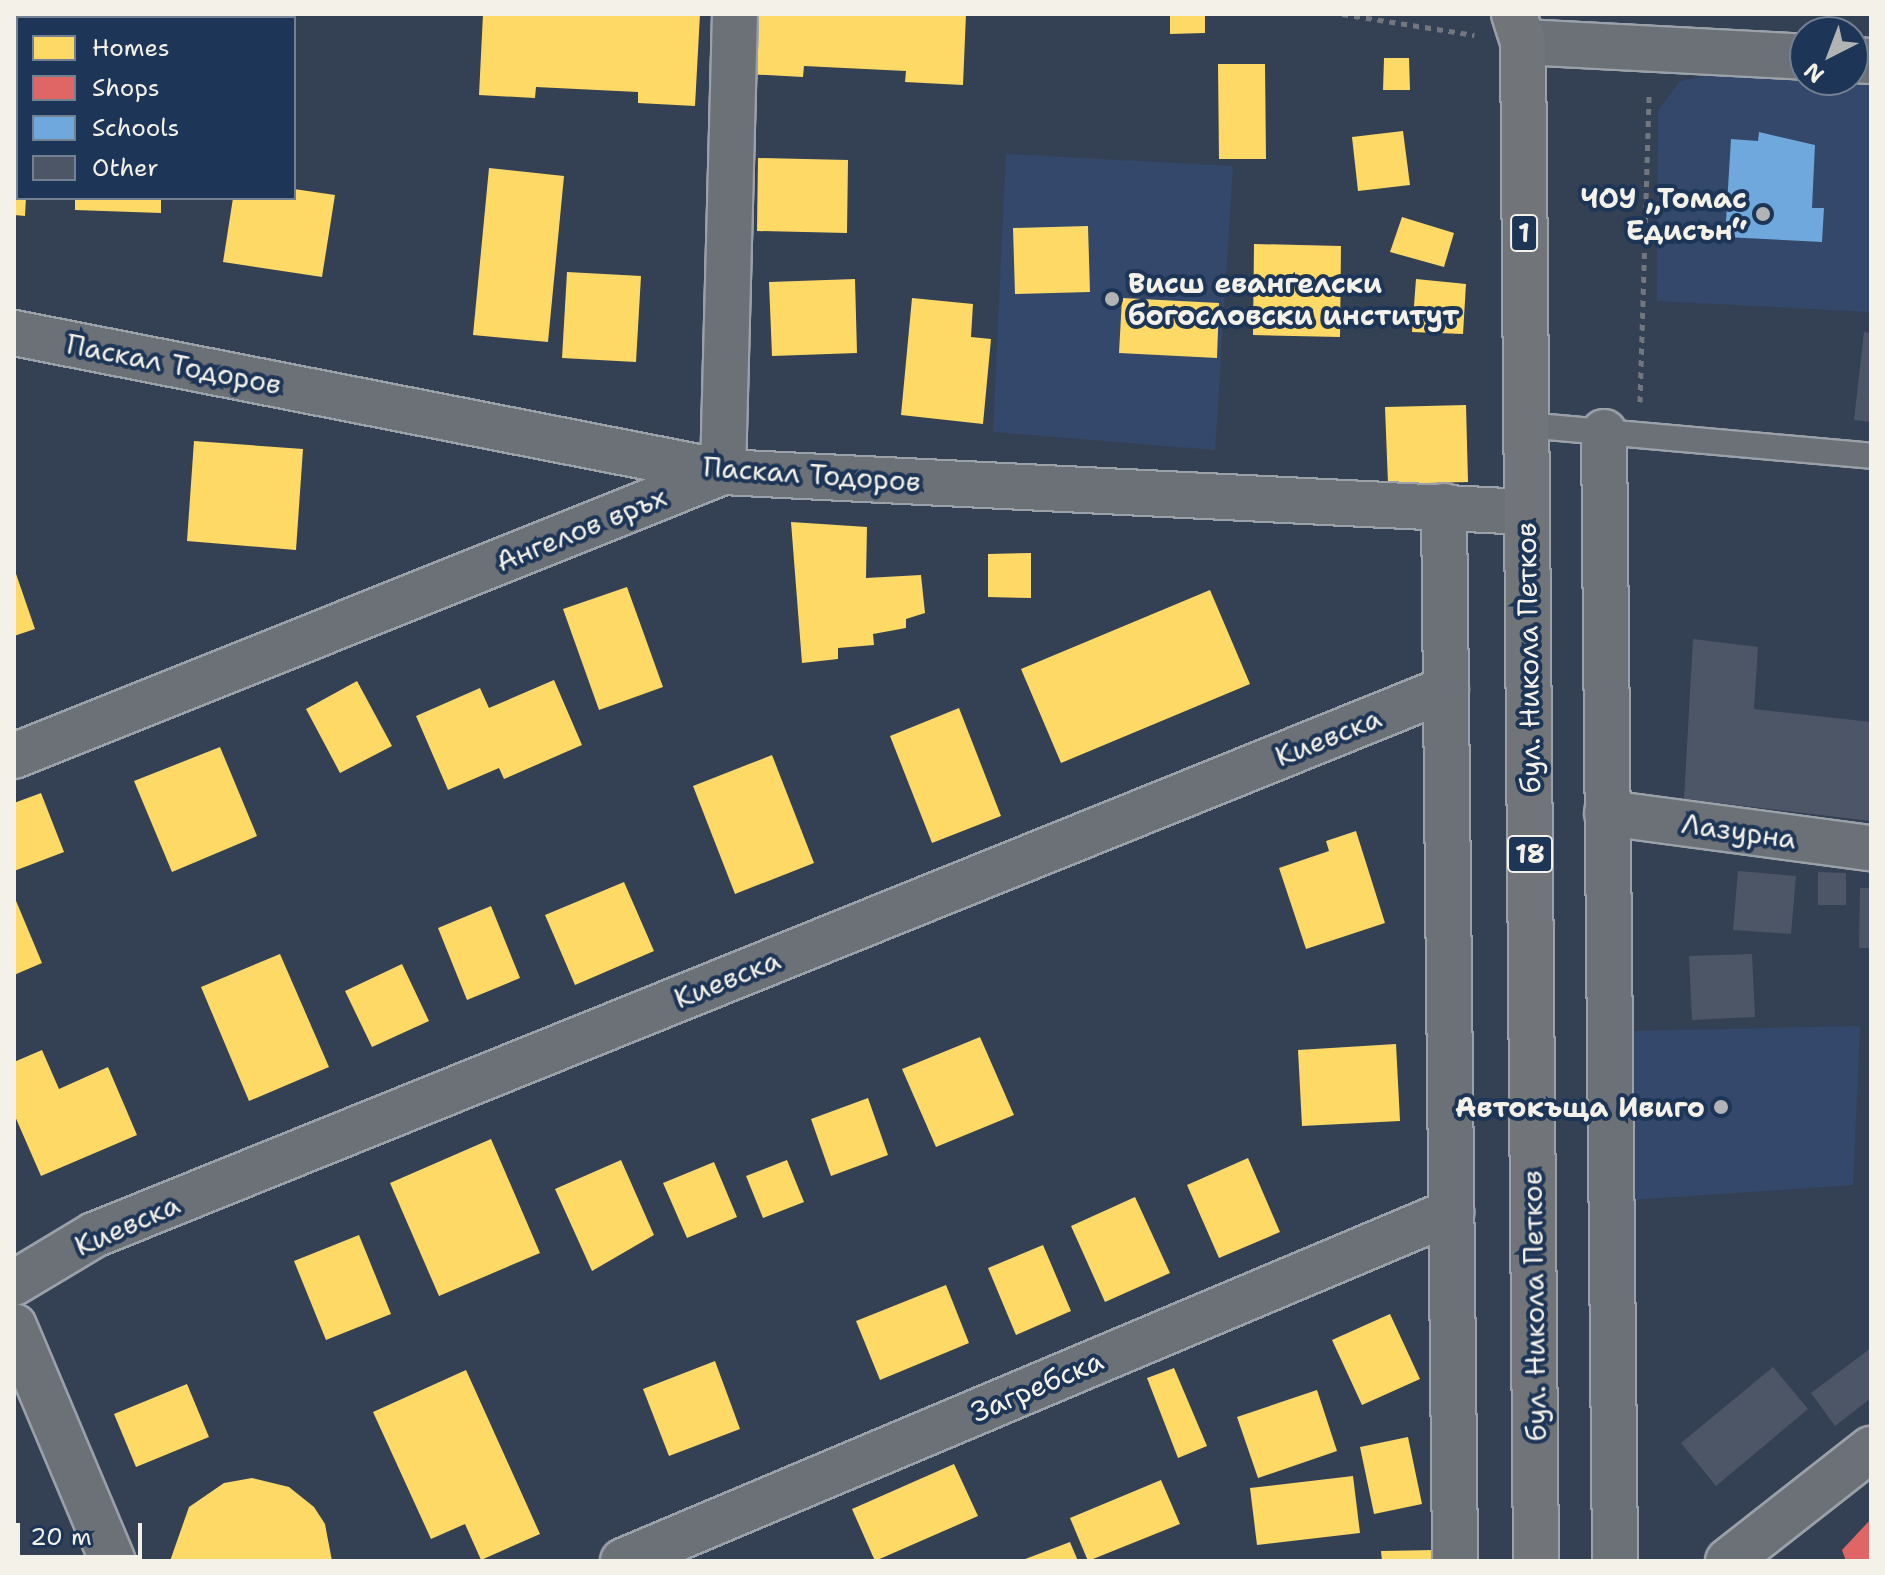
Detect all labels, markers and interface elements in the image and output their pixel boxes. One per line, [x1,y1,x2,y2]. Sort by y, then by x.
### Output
legend [16,16,296,200]
north arrow [1789,16,1869,96]
text: Homes [92,32,170,64]
text: N [1798,56,1830,89]
text: Shops [92,72,160,104]
text: Schools [92,112,179,144]
text: Other [92,152,159,184]
place label: ЧОУ „Томас Едисън“ [1580,181,1747,247]
marker: ЧОУ „Томас Едисън“ [1754,205,1772,223]
road number: 1 [1510,211,1538,255]
place label: Висш евангелски богословски институт [1128,266,1459,332]
marker: Висш евангелски богословски институт [1103,290,1121,308]
street label: Паскал Тодоров [64,327,284,401]
street label: Паскал Тодоров [702,450,922,498]
street label: Ангелов връх [491,480,671,578]
street label: бул. Никола Петков [1509,522,1547,794]
street label: Киевска [1270,701,1386,773]
street label: Лазурна [1679,806,1799,856]
road number: 18 [1506,832,1554,876]
street label: Киевска [669,943,785,1015]
place label: Автокъща Ивиго [1455,1090,1705,1124]
marker: Автокъща Ивиго [1712,1098,1730,1116]
street label: бул. Никола Петков [1515,1170,1553,1442]
street label: Киевска [69,1187,185,1263]
street label: Загребска [966,1343,1108,1429]
scale bar [20,1507,146,1557]
text: 20 m [30,1521,92,1553]

